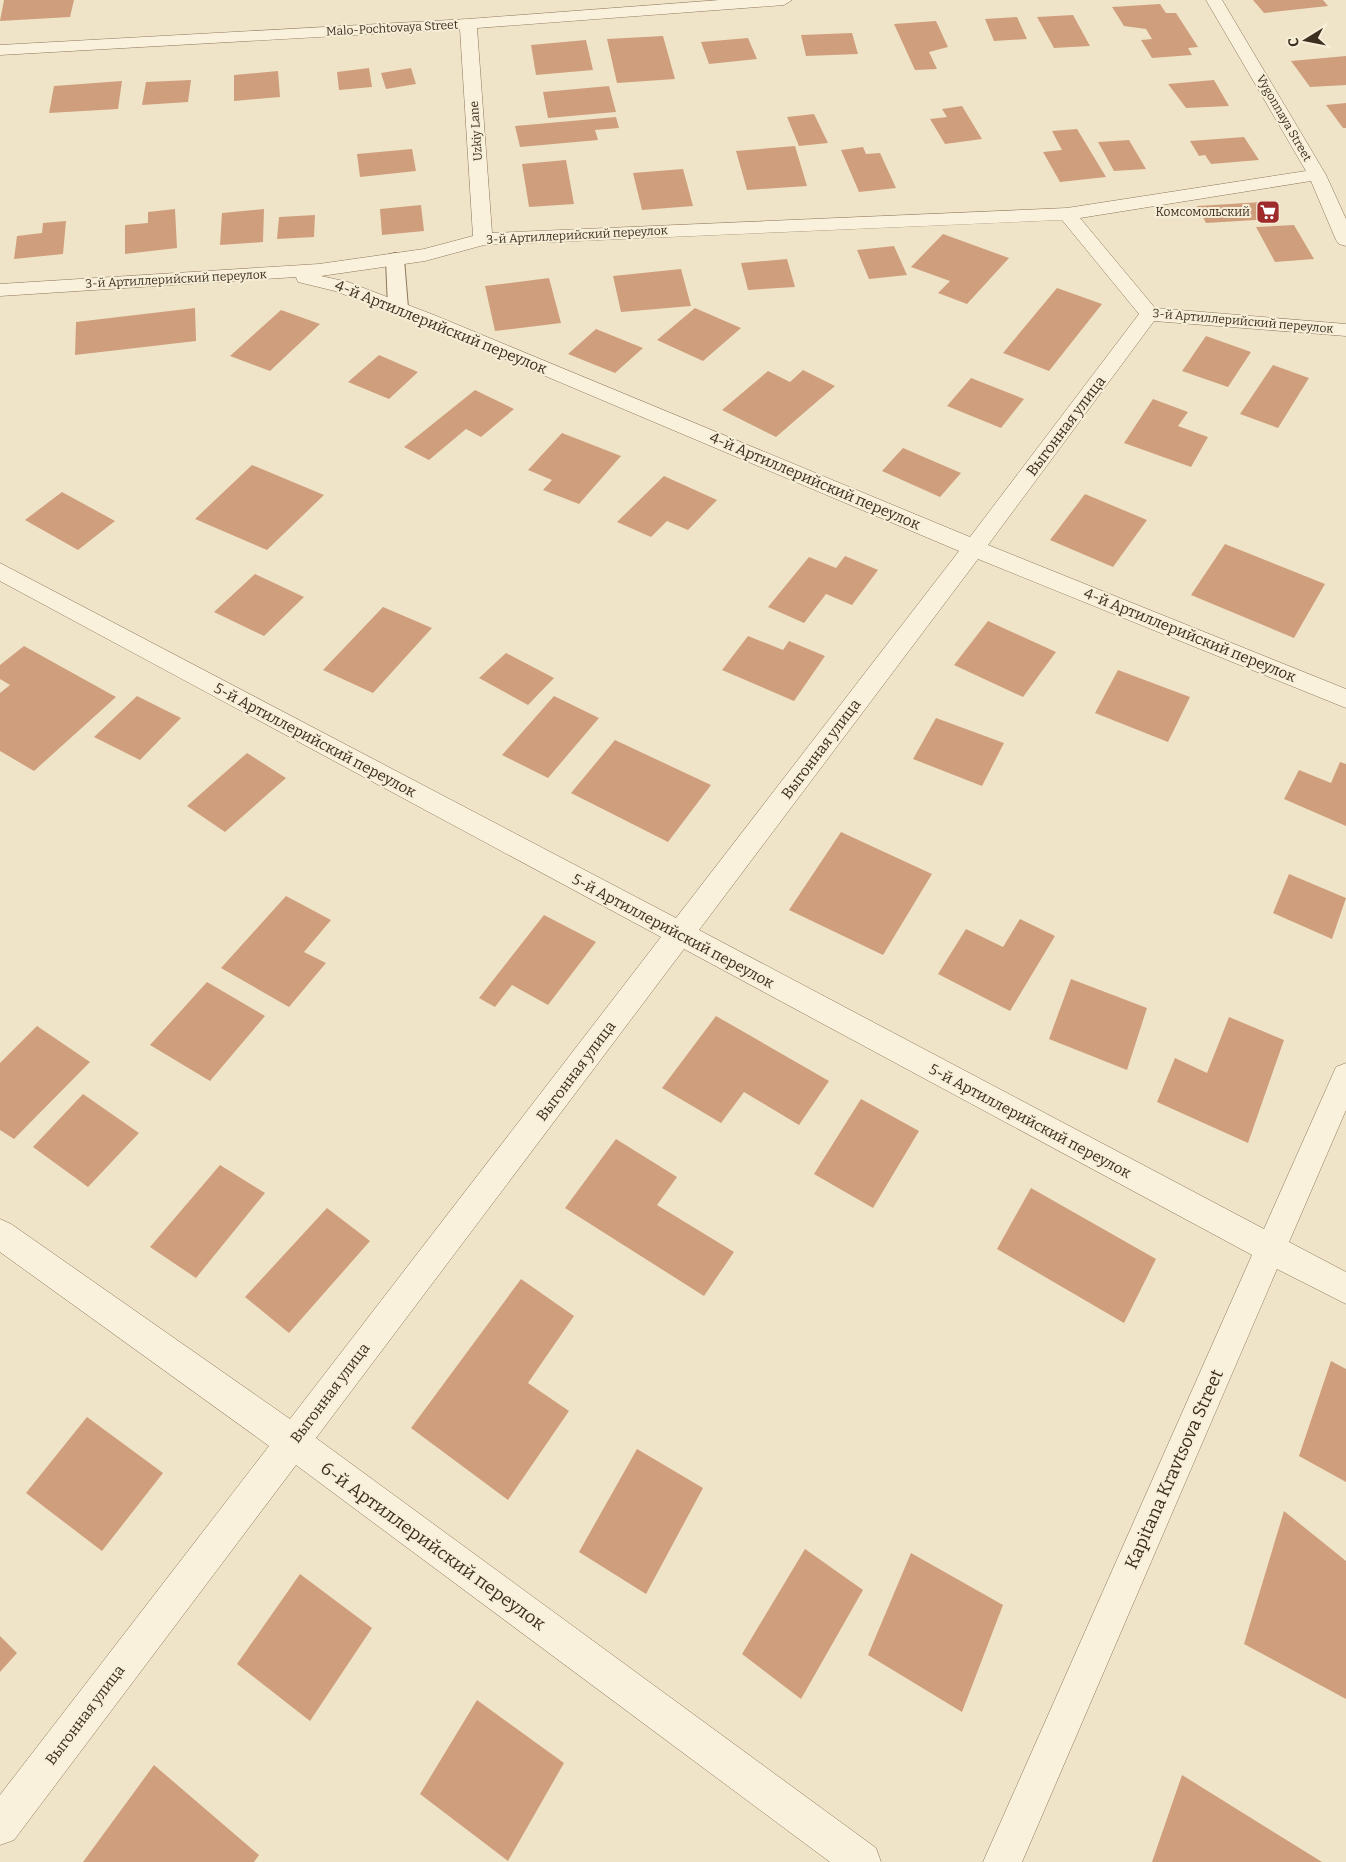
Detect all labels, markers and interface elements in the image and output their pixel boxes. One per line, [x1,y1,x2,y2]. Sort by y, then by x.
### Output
north arrow [1281,15,1331,65]
street label: Malo-Pochtovaya Street [326,18,459,38]
text: С [1285,36,1303,48]
street label: Vygonnaya Street [1254,72,1315,164]
street label: Uzkiy Lane [467,100,485,162]
supermarket icon: Комсомольский [1255,199,1281,225]
place label: Комсомольский [1156,205,1250,219]
street label: 3-й Артиллерийский переулок [486,223,668,247]
street label: 3-й Артиллерийский переулок [85,267,267,291]
street label: 4-й Артиллерийский переулок [332,276,550,378]
street label: 3-й Артиллерийский переулок [1152,306,1334,336]
street label: Выгонная улица [1023,373,1109,479]
street label: 4-й Артиллерийский переулок [707,428,923,534]
street label: 4-й Артиллерийский переулок [1081,584,1299,686]
street label: 5-й Артиллерийский переулок [211,679,419,801]
street label: Выгонная улица [778,696,864,802]
street label: 5-й Артиллерийский переулок [569,870,777,992]
street label: Выгонная улица [533,1018,619,1124]
street label: 5-й Артиллерийский переулок [926,1060,1134,1182]
street label: Выгонная улица [287,1340,373,1446]
street label: Kapitana Kravtsova Street [1120,1365,1228,1572]
street label: 6-й Артиллерийский переулок [316,1457,550,1635]
street label: Выгонная улица [42,1662,128,1768]

